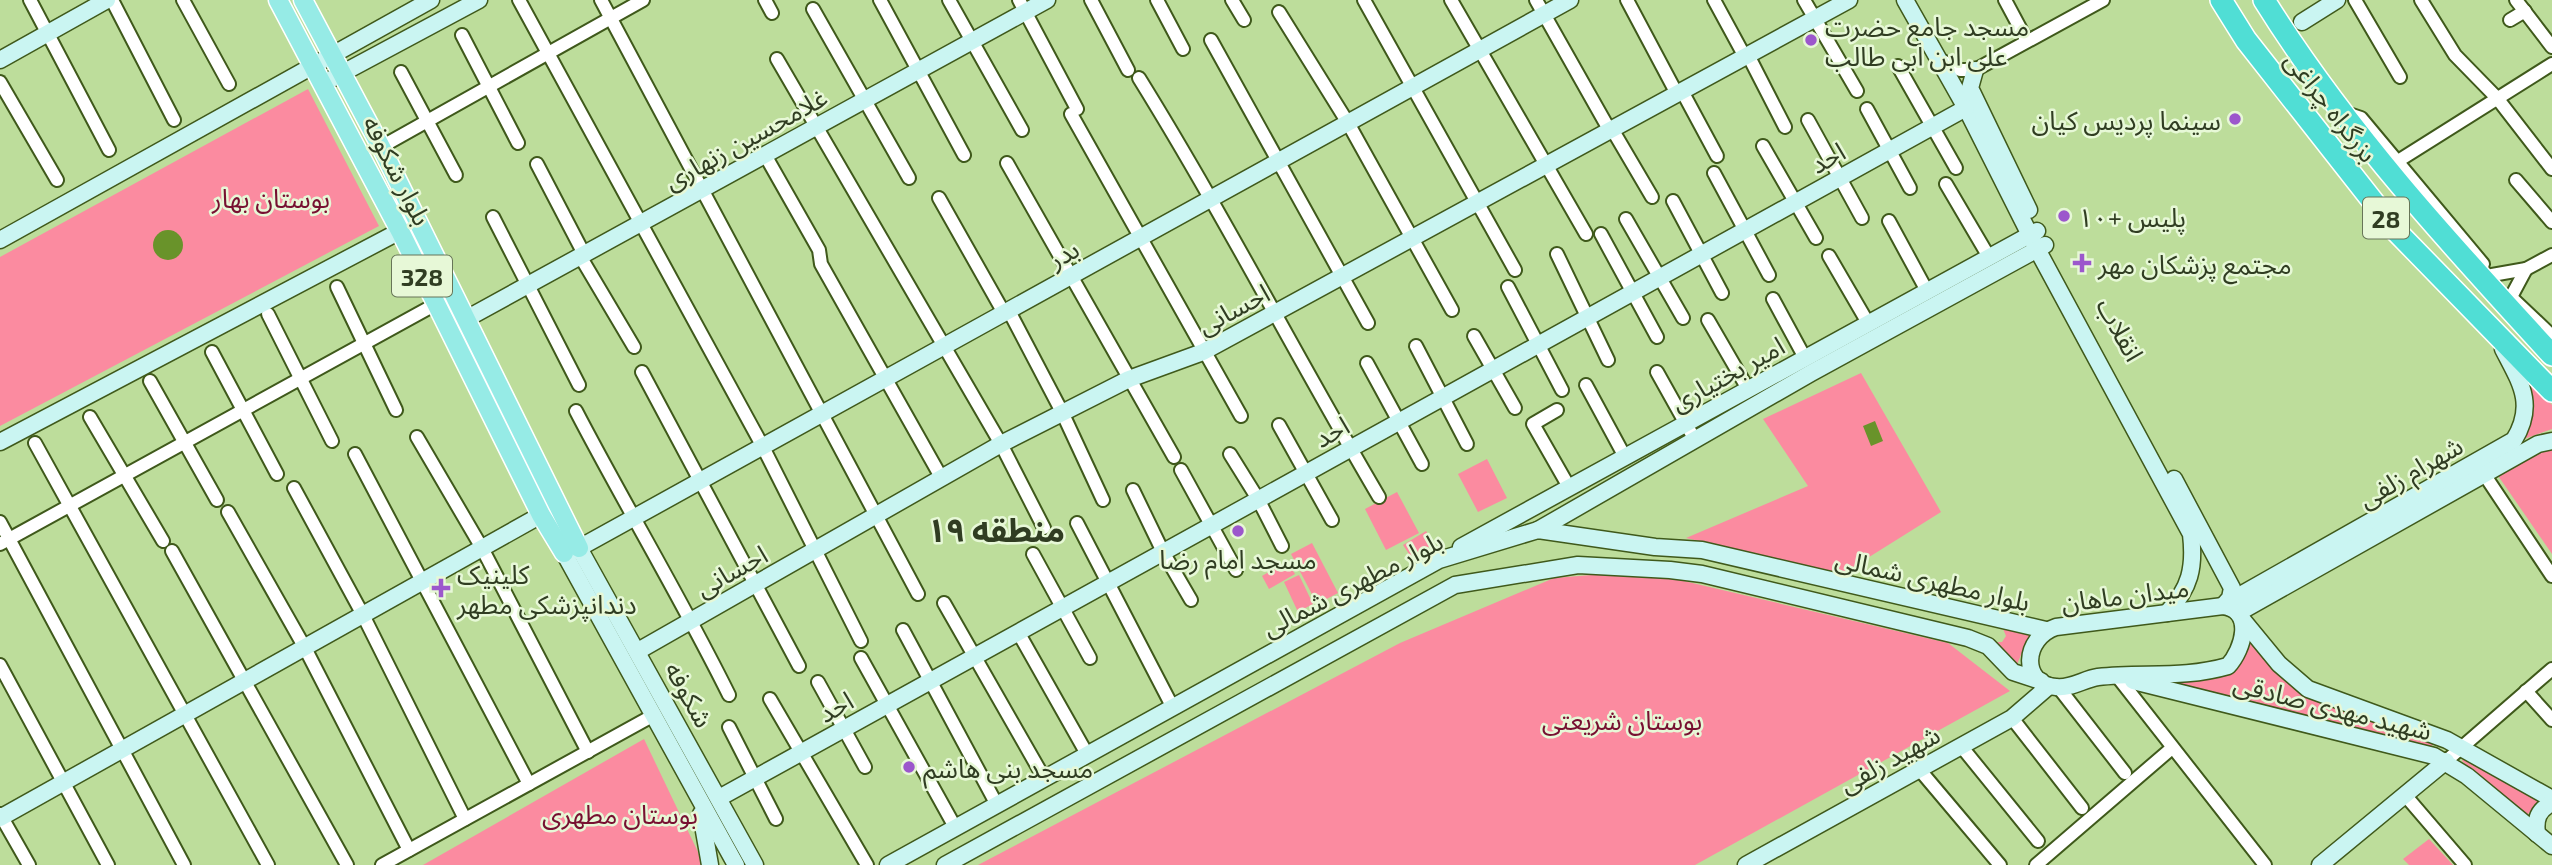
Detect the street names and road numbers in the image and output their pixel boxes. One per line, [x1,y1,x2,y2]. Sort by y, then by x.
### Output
street label: بزرگراه چراغی [2277,44,2385,169]
street label: غلامحسین زنهاری [658,81,832,196]
street label: بلوار شکوفه [356,110,439,230]
street label: احد [1804,135,1850,179]
road number: 28 [2363,198,2409,238]
street label: بدر [1041,232,1084,275]
road number: 328 [392,256,452,296]
street label: احسانی [1192,276,1275,341]
street label: انقلاب [2091,292,2151,366]
street label: امیر بختیاری [1665,329,1790,418]
street label: احد [1308,409,1354,453]
street label: شهرام زلفی [2352,429,2471,518]
street label: بلوار مطهری شمالی [1256,524,1448,643]
street label: احسانی [690,538,773,603]
street label: بلوار مطهری شمالی [1833,542,2033,617]
street label: میدان ماهان [2059,571,2191,618]
street label: شکوفه [659,656,721,733]
street label: شهید مهدی صادقی [2230,666,2435,747]
street label: احد [812,684,858,728]
street label: شهید زلفی [1833,718,1945,799]

